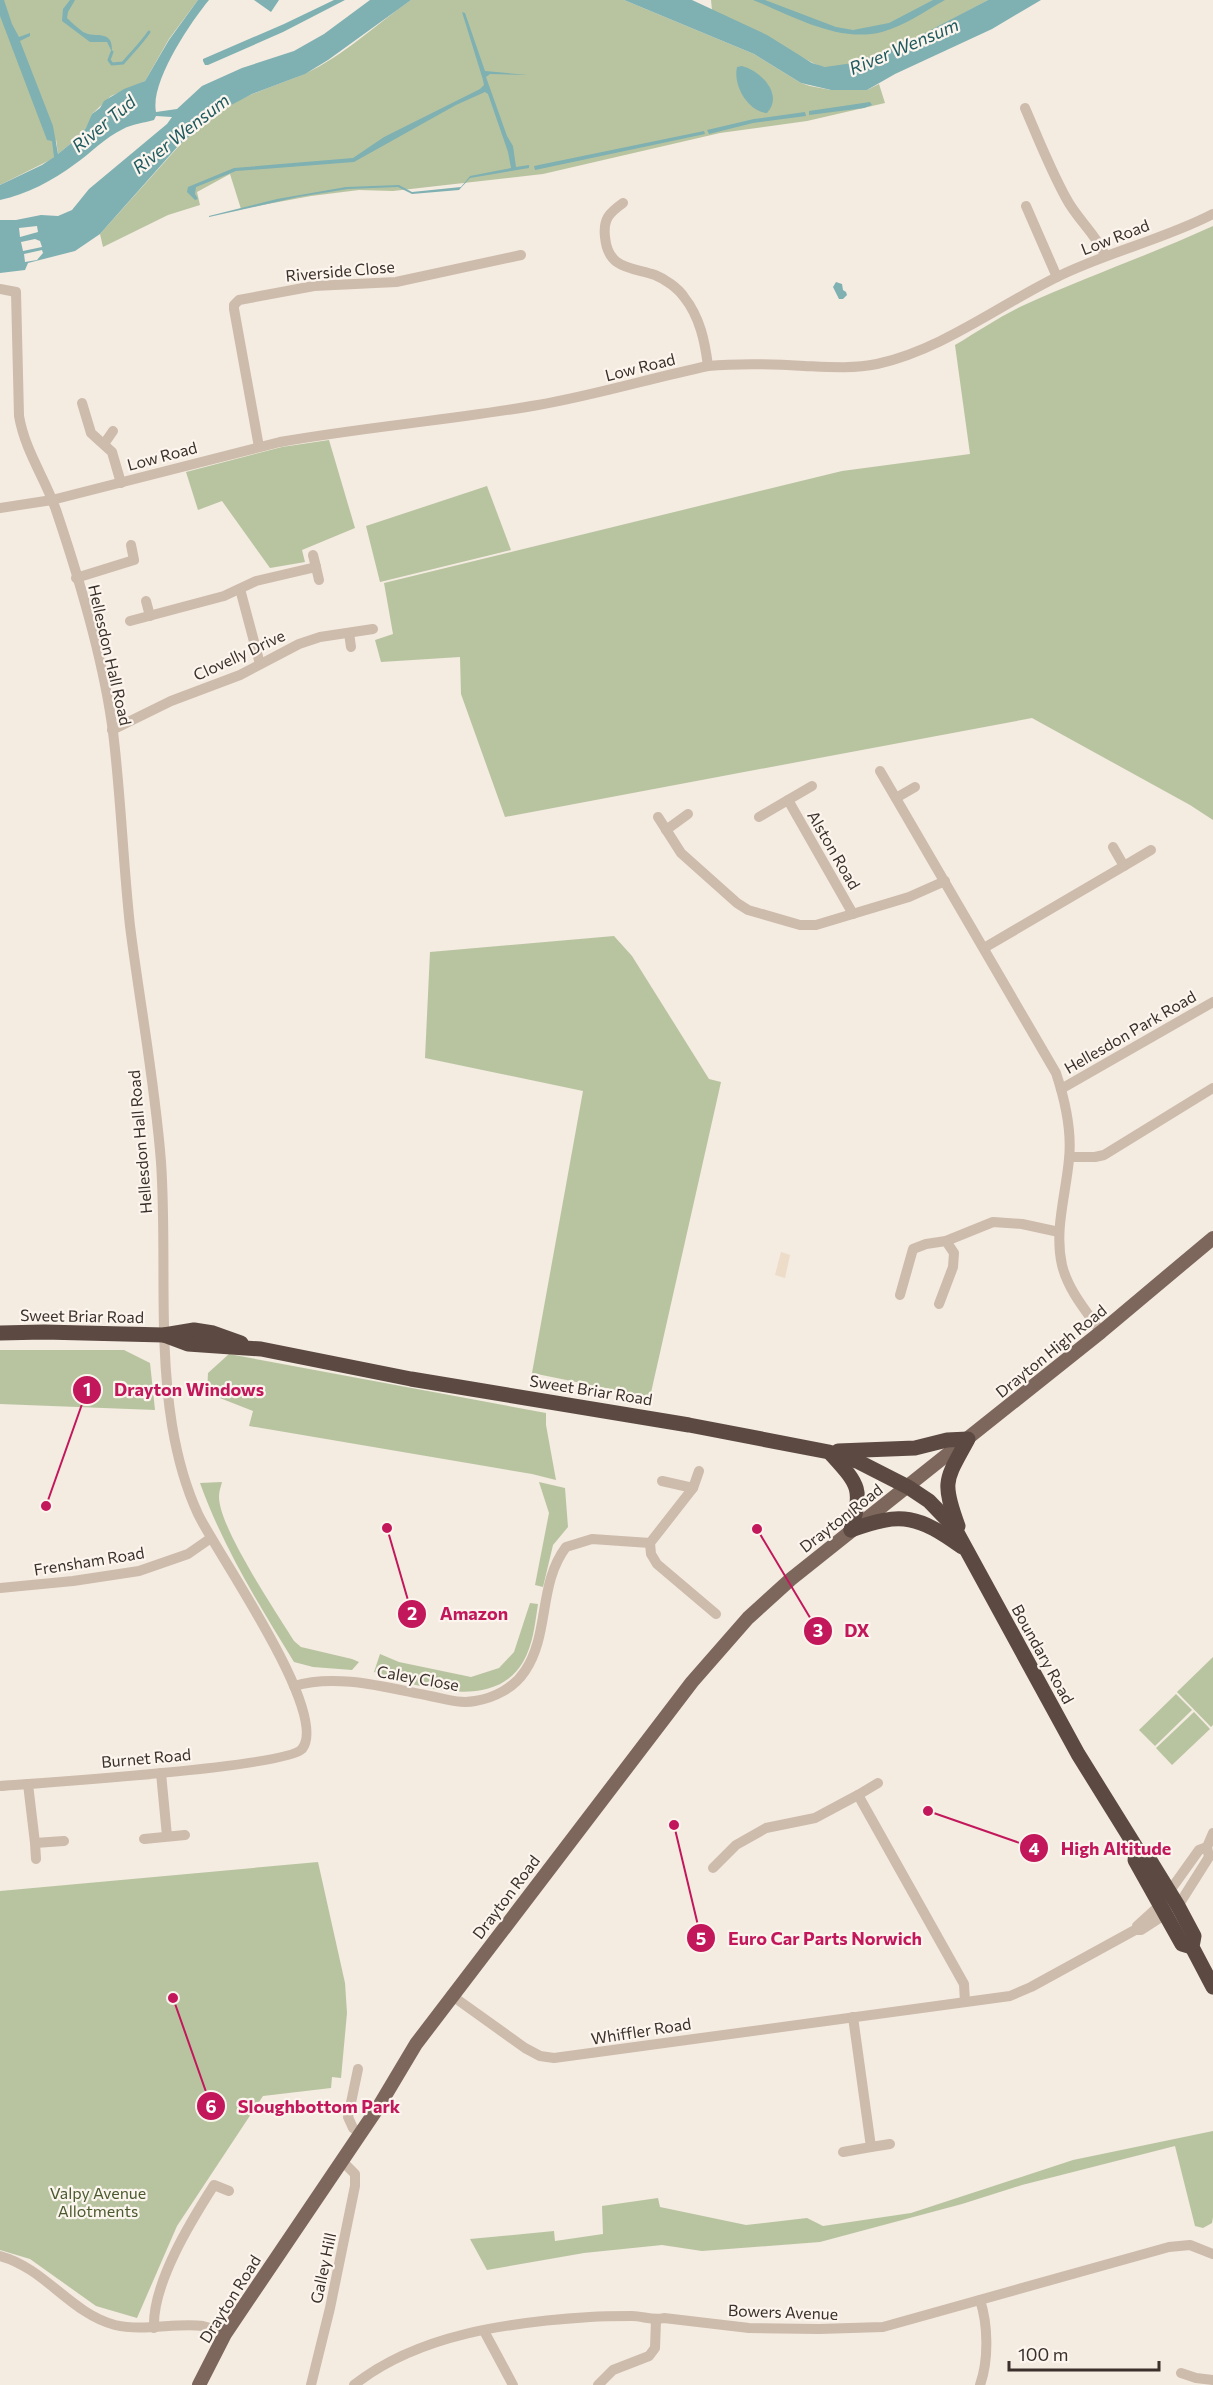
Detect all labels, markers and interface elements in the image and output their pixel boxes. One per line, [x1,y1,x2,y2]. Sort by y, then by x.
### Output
water label: River Wensum [845,13,962,79]
water label: River Wensum [128,89,233,178]
water label: River Tud [67,90,140,156]
street label: Low Road [1078,215,1152,258]
street label: Riverside Close [285,256,395,285]
street label: Low Road [603,349,677,384]
street label: Low Road [125,437,199,474]
street label: Hellesdon Hall Road [85,582,136,727]
street label: Clovelly Drive [190,625,288,684]
street label: Alston Road [804,807,865,893]
street label: Hellesdon Park Road [1060,986,1199,1077]
street label: Hellesdon Hall Road [124,1069,155,1215]
street label: Drayton High Road [991,1300,1110,1401]
street label: Sweet Briar Road [20,1305,144,1326]
street label: Sweet Briar Road [528,1370,654,1409]
callout: Drayton Windows [72,1372,276,1408]
text: 1 [83,1378,91,1400]
text: Drayton Windows [114,1378,264,1400]
street label: Drayton Road [795,1479,886,1556]
street label: Frensham Road [32,1542,146,1579]
callout: Amazon [397,1596,520,1632]
street label: Boundary Road [1008,1601,1079,1707]
text: 2 [407,1602,417,1624]
text: Amazon [440,1602,508,1624]
callout: DX [803,1613,882,1649]
text: 3 [813,1619,823,1641]
text: DX [844,1619,870,1641]
street label: Caley Close [376,1661,461,1694]
street label: Burnet Road [100,1744,192,1771]
callout: High Altitude [1019,1830,1183,1866]
text: 4 [1028,1837,1040,1859]
text: High Altitude [1061,1837,1171,1859]
street label: Drayton Road [468,1851,543,1942]
callout: Euro Car Parts Norwich [686,1920,934,1956]
text: 5 [696,1927,706,1949]
text: Euro Car Parts Norwich [728,1927,922,1949]
street label: Whiffler Road [589,2013,692,2048]
callout: Sloughbottom Park [196,2088,412,2124]
text: 6 [205,2095,217,2117]
text: Sloughbottom Park [238,2095,401,2117]
park label: Valpy Avenue Allotments [50,2183,146,2220]
street label: Galley Hill [306,2231,339,2305]
street label: Drayton Road [195,2251,264,2346]
street label: Bowers Avenue [728,2300,839,2323]
scale bar [1009,2334,1159,2372]
text: 100 m [1018,2343,1068,2365]

